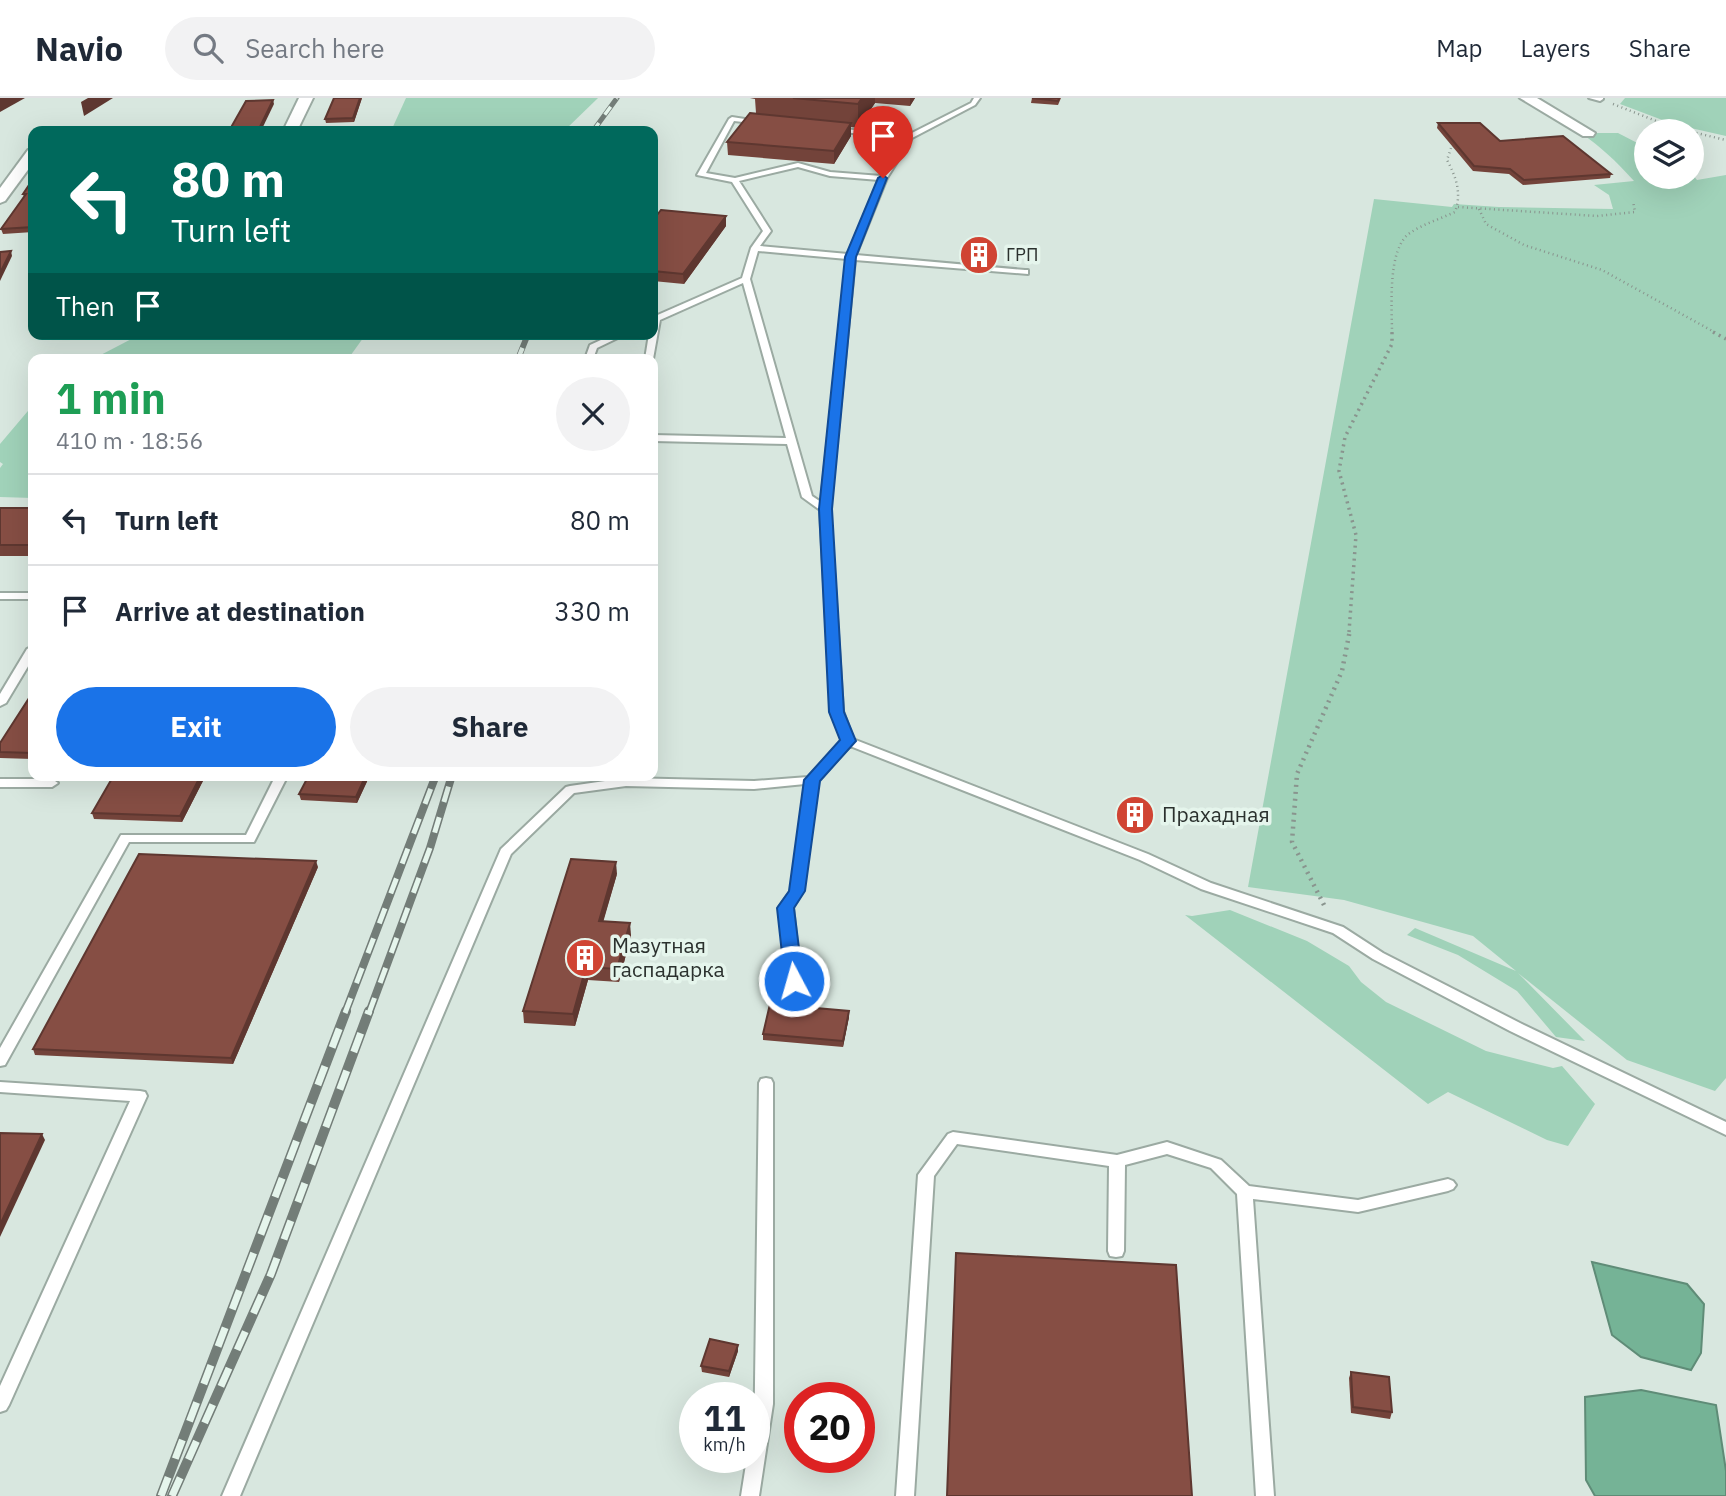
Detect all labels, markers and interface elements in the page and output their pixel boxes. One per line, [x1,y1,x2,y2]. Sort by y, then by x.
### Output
search box [165,17,655,80]
text: Navio [35,27,123,70]
icon: search [189,29,227,67]
text: Search here [245,31,385,65]
text: Map [1436,32,1483,64]
text: Layers [1521,32,1591,64]
text: Share [1629,32,1691,64]
pin [853,106,913,178]
icon: arrive [864,117,902,155]
map controls [1634,119,1704,189]
button: layers [1634,119,1704,189]
text: 80 m [171,147,285,210]
icon: left [56,154,147,245]
text: Turn left [171,209,291,251]
building icon: ГРП [958,234,1000,276]
place label: ГРП [1006,243,1038,266]
icon: arrive [129,287,167,325]
text: Then [56,289,115,323]
text: 1 min [56,371,166,426]
button: close [556,377,630,451]
text: 410 m · 18:56 [56,425,203,455]
icon: left [56,501,94,539]
text: Turn left [115,503,218,537]
text: 80 m [570,503,630,537]
icon: arrive [56,592,94,630]
text: Arrive at destination [115,594,365,628]
text: 330 m [554,594,630,628]
button: Exit [56,687,336,767]
button: Share [350,687,630,767]
building icon: Прахадная [1114,794,1156,836]
place label: Прахадная [1162,800,1270,828]
place label: Мазутная гаспадарка [612,931,725,983]
building icon: Мазутная гаспадарка [564,937,606,979]
position arrow [757,944,831,1018]
speed limit sign: 20 [784,1382,875,1473]
text: 11 [703,1395,746,1441]
text: km/h [703,1433,746,1456]

